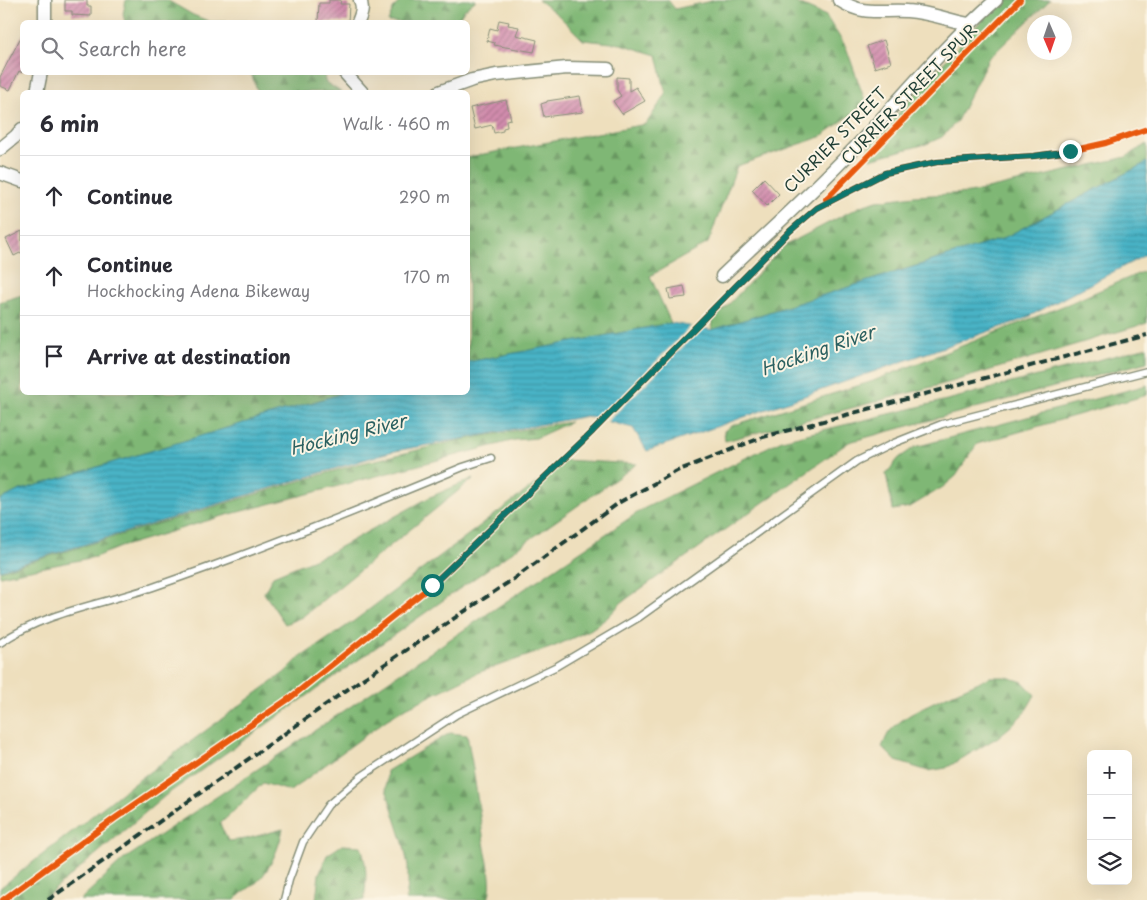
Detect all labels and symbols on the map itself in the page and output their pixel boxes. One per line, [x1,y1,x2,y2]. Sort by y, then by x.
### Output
north arrow [1027,15,1072,60]
street label: CURRIER STREET SPUR [835,18,982,169]
street label: CURRIER STREET [777,81,891,198]
route end [1059,140,1082,163]
water label: Hocking River [757,317,881,382]
water label: Hocking River [287,405,411,461]
route start [421,574,444,597]

